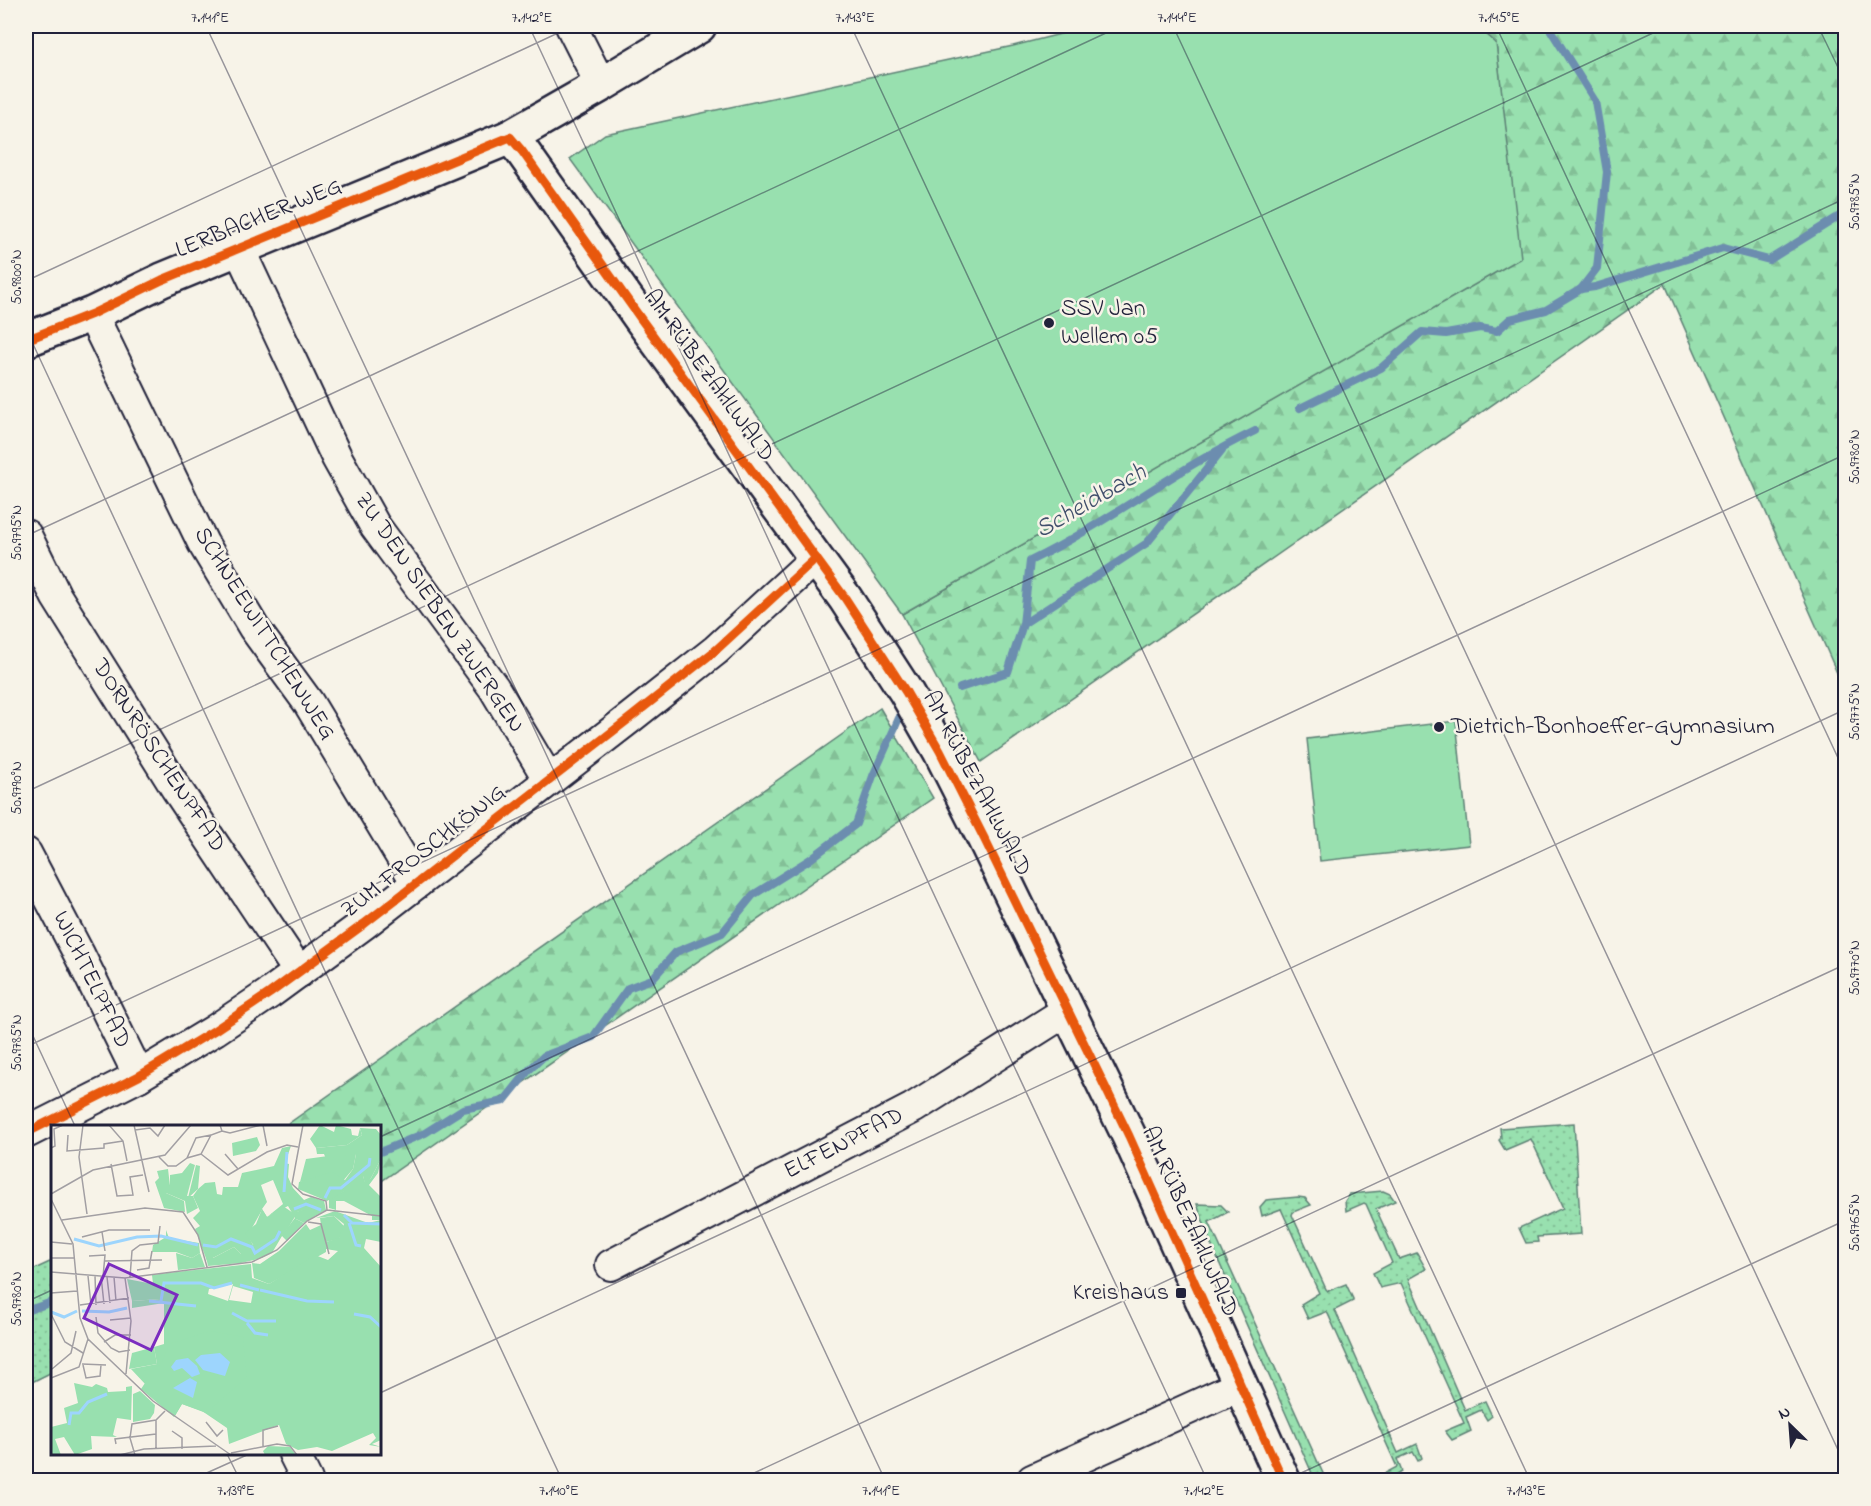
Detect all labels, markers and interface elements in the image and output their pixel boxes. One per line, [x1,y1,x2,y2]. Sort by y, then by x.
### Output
text: 7.141°E [191,7,229,29]
text: 7.142°E [512,7,552,29]
text: 7.143°E [835,7,875,29]
text: 7.144°E [1157,7,1197,29]
text: 7.145°E [1478,7,1520,29]
street label: LERBACHER WEG [170,170,348,268]
text: 50.9785°N [1844,173,1866,231]
text: 50.9800°N [6,249,28,305]
street label: AM RÜBEZAHLWALD [633,283,783,469]
place label: SSV Jan Wellem 05 [1061,292,1158,355]
marker: SSV Jan Wellem 05 [1042,316,1056,330]
text: 50.9780°N [1844,429,1866,485]
water label: Scheidbach [1028,454,1154,549]
street label: ZU DEN SIEBEN ZWERGEN [345,486,533,740]
text: 50.9795°N [6,505,28,561]
street label: SCHNEEWITTCHENWEG [184,521,344,747]
street label: DORNRÖSCHENPFAD [82,652,234,860]
text: 50.9775°N [1844,683,1866,741]
street label: AM RÜBEZAHLWALD [912,685,1040,883]
place label: Dietrich-Bonhoeffer-Gymnasium [1450,710,1775,746]
marker: Dietrich-Bonhoeffer-Gymnasium [1432,720,1446,734]
text: 50.9790°N [6,761,28,815]
street label: ZUM FROSCHKÖNIG [334,776,514,928]
street label: WICHTELPFAD [43,905,139,1055]
text: 50.9770°N [1844,940,1866,996]
text: 50.9785°N [6,1014,28,1072]
street label: ELFENPFAD [778,1099,910,1189]
street label: AM RÜBEZAHLWALD [1131,1121,1247,1323]
inset map [51,1125,381,1455]
text: 50.9765°N [1844,1194,1866,1252]
text: 50.9780°N [6,1271,28,1327]
place label: Kreishaus [1072,1276,1169,1311]
marker: Kreishaus [1174,1286,1188,1300]
north arrow [1760,1395,1820,1455]
text: N [1775,1400,1795,1426]
text: 7.139°E [217,1480,255,1502]
text: 7.140°E [539,1480,579,1502]
text: 7.141°E [862,1480,900,1502]
text: 7.142°E [1184,1480,1224,1502]
text: 7.143°E [1506,1480,1546,1502]

